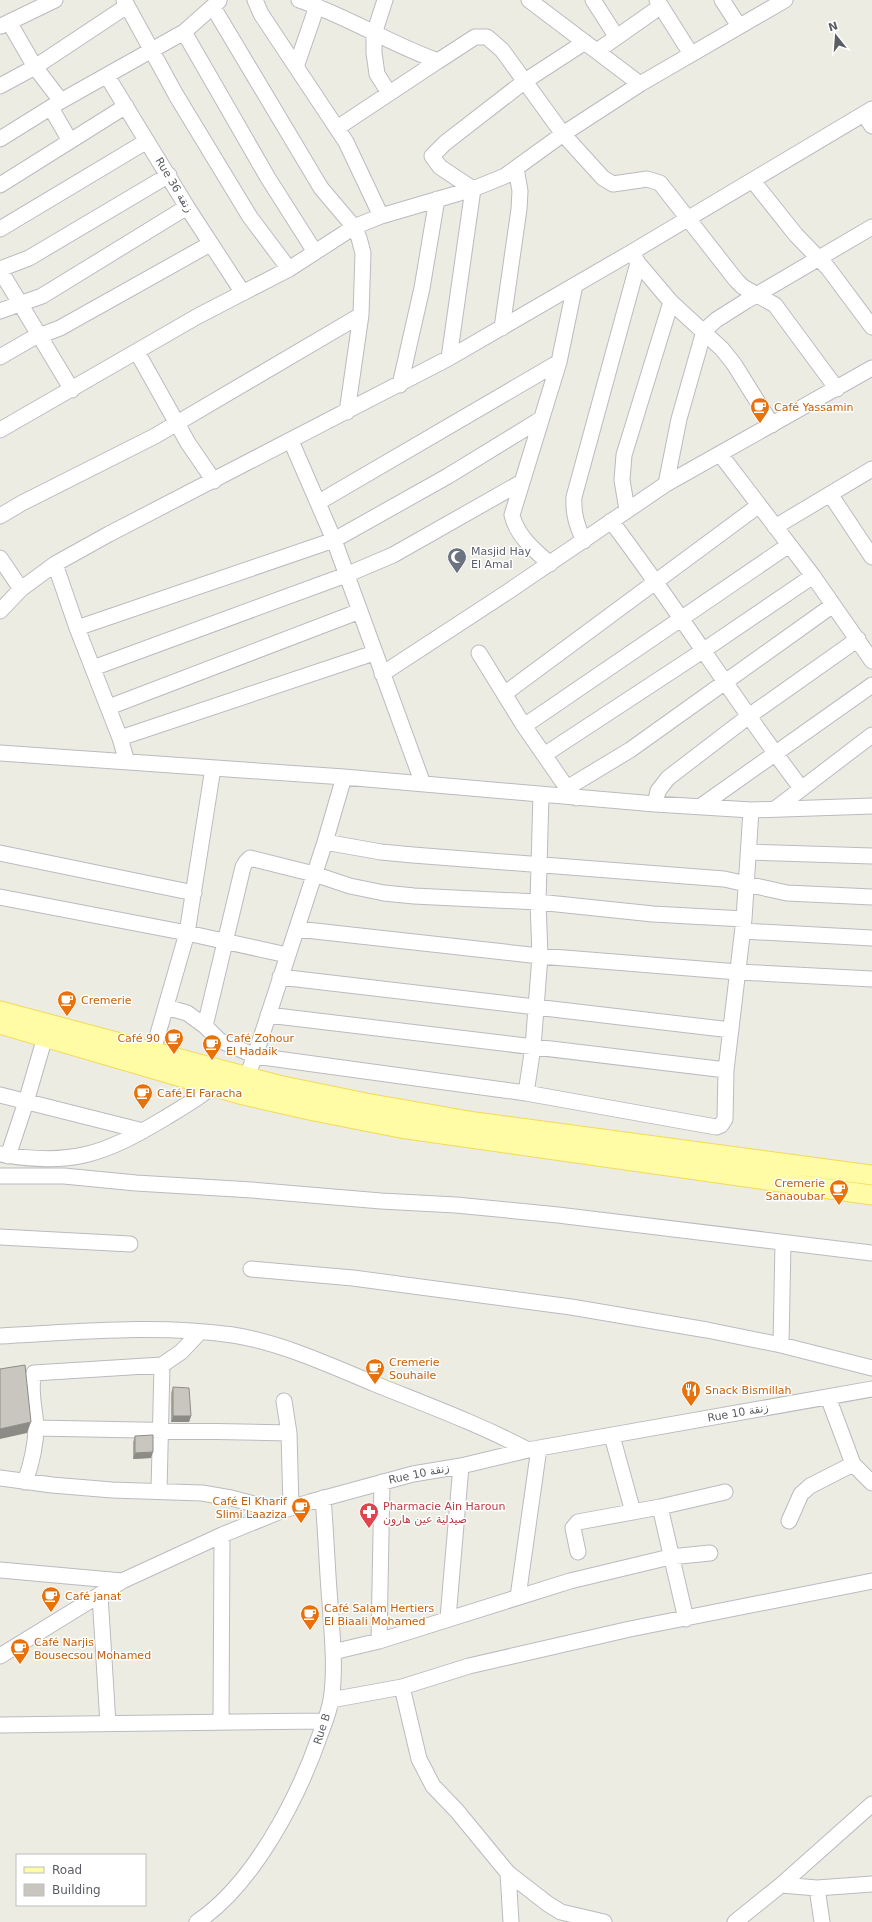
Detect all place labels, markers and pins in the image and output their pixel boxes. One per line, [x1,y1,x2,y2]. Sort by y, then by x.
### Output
cafe icon: Café Yassamin [749,396,771,424]
place label: Café Yassamin [774,401,853,414]
place label: Masjid Hay El Amal [471,545,532,571]
mosque icon: Masjid Hay El Amal [446,546,468,574]
cafe icon: Cremerie [56,989,78,1017]
place label: Cremerie [81,994,132,1007]
cafe icon: Café 90 [163,1027,185,1055]
place label: Café 90 [117,1032,160,1045]
place label: Café Zohour El Hadaik [226,1032,294,1058]
cafe icon: Café Zohour El Hadaik [201,1033,223,1061]
cafe icon: Café El Faracha [132,1082,154,1110]
place label: Café El Faracha [157,1087,242,1100]
place label: Cremerie Sanaoubar [766,1177,825,1203]
cafe icon: Cremerie Sanaoubar [828,1178,850,1206]
place label: Cremerie Souhaile [389,1356,440,1382]
cafe icon: Cremerie Souhaile [364,1357,386,1385]
restaurant icon: Snack Bismillah [680,1379,702,1407]
place label: Snack Bismillah [705,1384,792,1397]
place label: Café El Kharif Slimi Laaziza [213,1495,288,1521]
cafe icon: Café El Kharif Slimi Laaziza [290,1496,312,1524]
place label: Pharmacie Ain Haroun صيدلية عين هارون [383,1500,506,1526]
pharmacy icon: Pharmacie Ain Haroun صيدلية عين هارون [358,1501,380,1529]
cafe icon: Café janat [40,1585,62,1613]
place label: Café janat [65,1590,122,1603]
place label: Café Salam Hertiers El Biaali Mohamed [324,1602,435,1628]
cafe icon: Café Salam Hertiers El Biaali Mohamed [299,1603,321,1631]
place label: Café Narjis Bousecsou Mohamed [34,1636,151,1662]
cafe icon: Café Narjis Bousecsou Mohamed [9,1637,31,1665]

